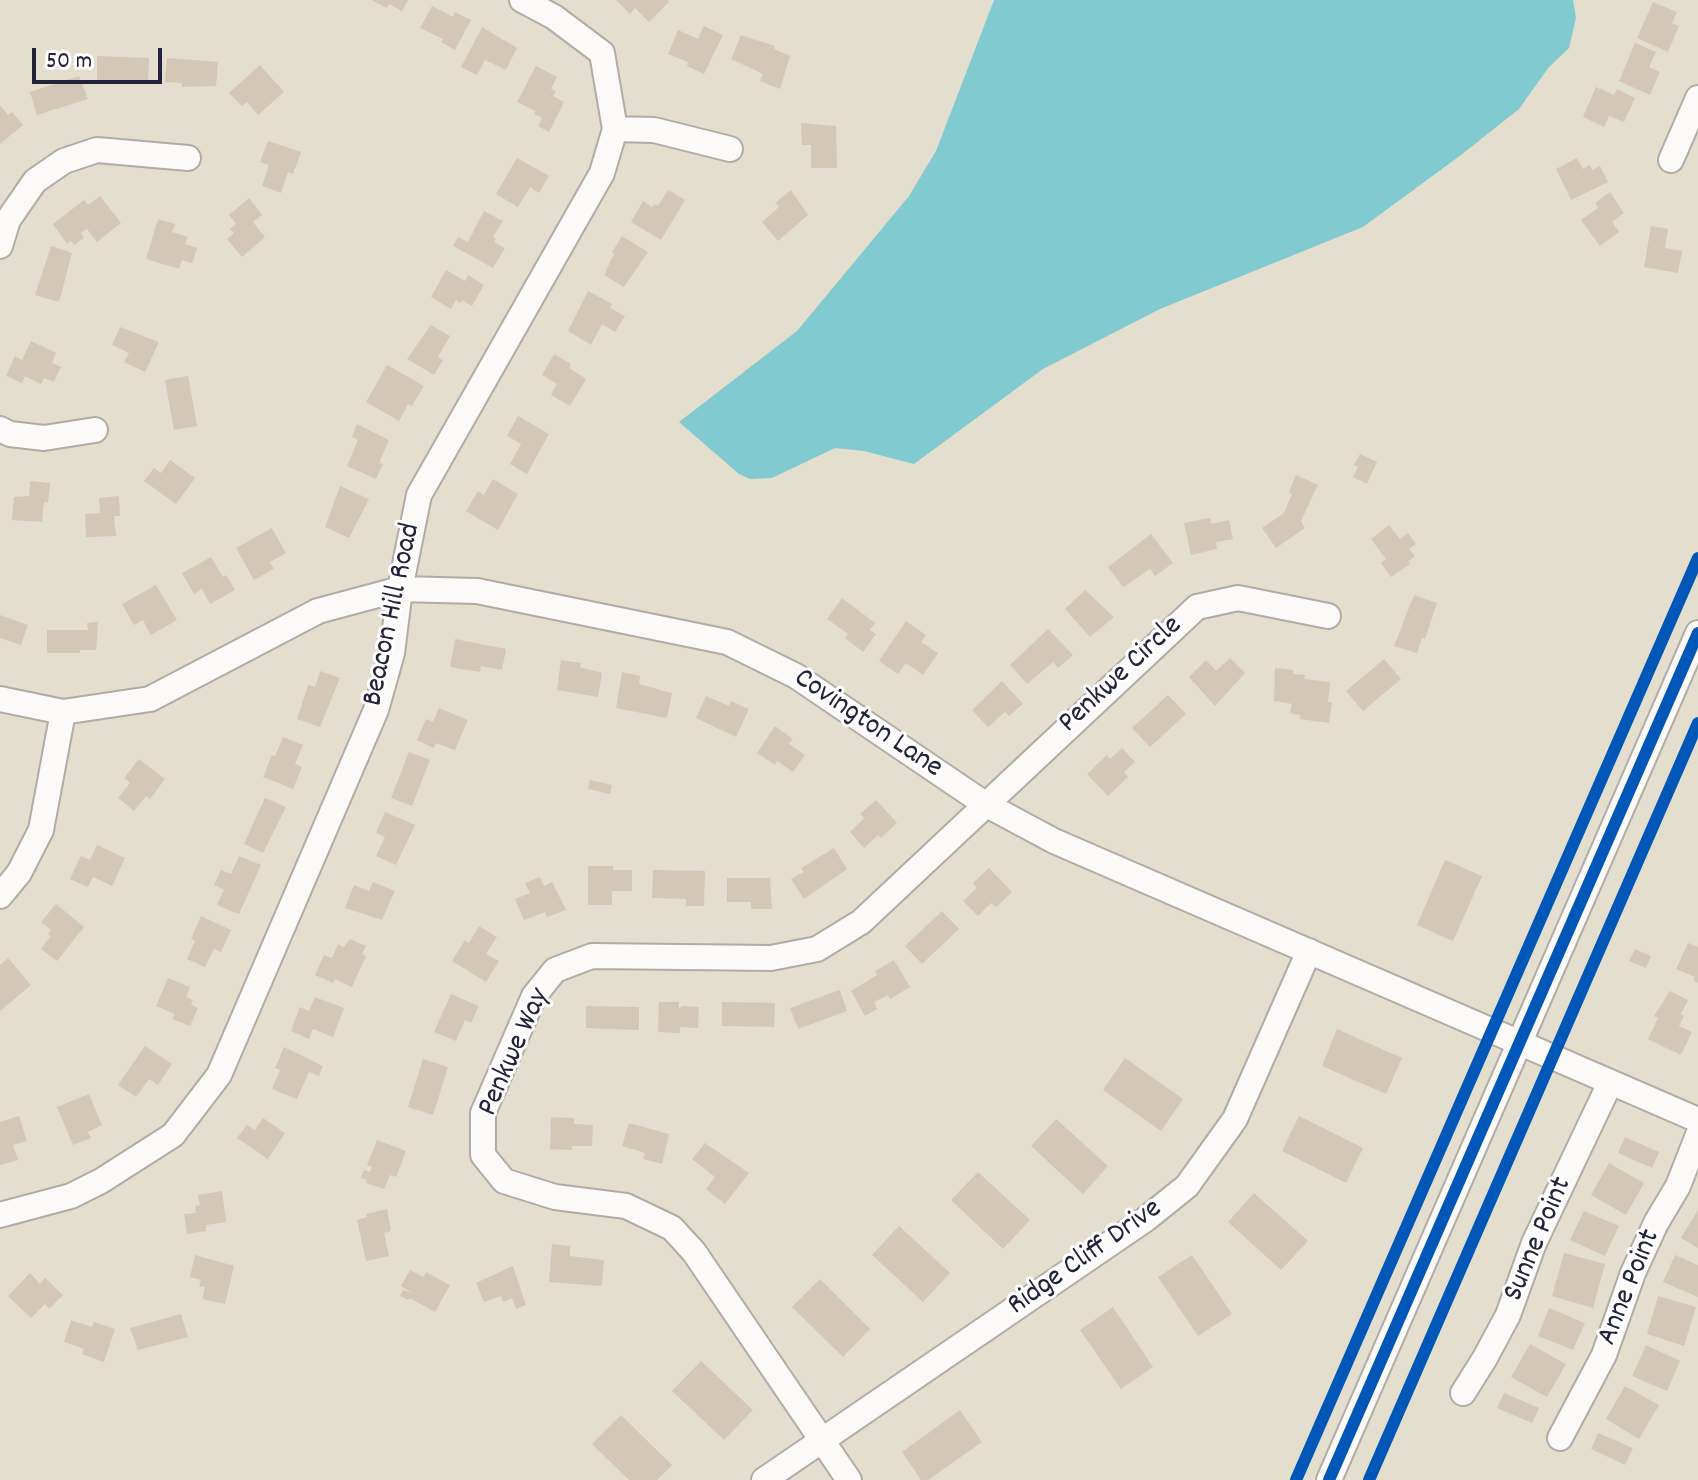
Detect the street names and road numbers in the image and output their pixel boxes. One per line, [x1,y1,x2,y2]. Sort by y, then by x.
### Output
street label: Beacon Hill Road [357,520,431,710]
street label: Penkwe Circle [1053,610,1191,742]
street label: Covington Lane [786,662,948,788]
street label: Penkwe Way [472,984,560,1122]
street label: Sunne Point [1498,1173,1582,1307]
street label: Ridge Cliff Drive [1002,1193,1170,1325]
street label: Anne Point [1592,1225,1670,1351]

